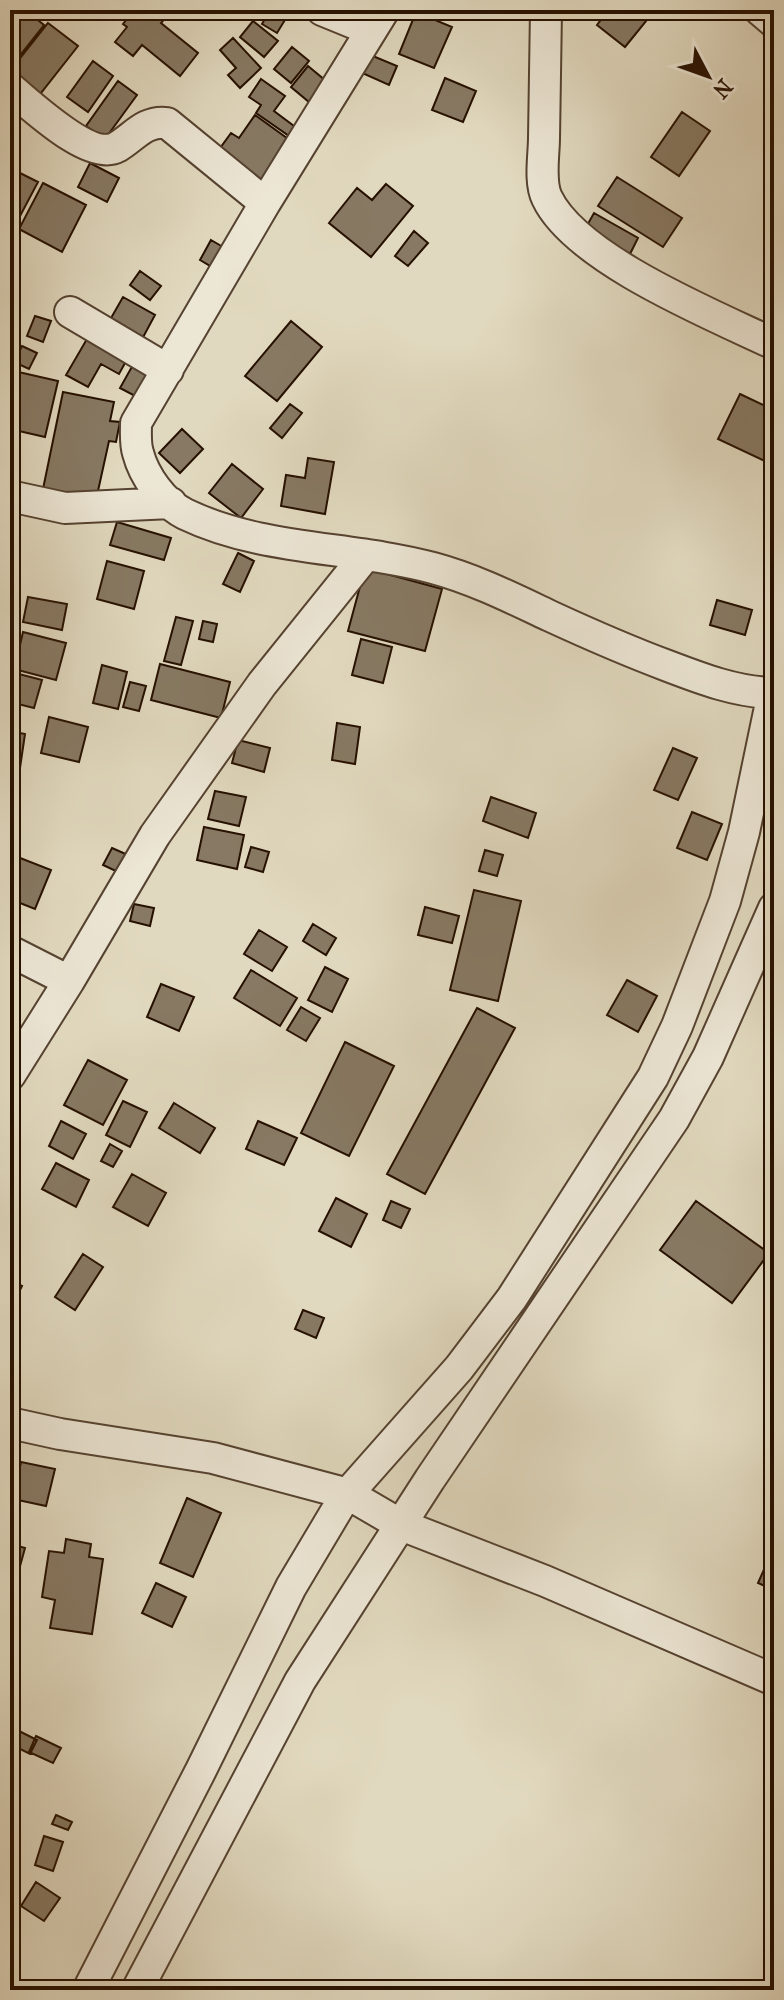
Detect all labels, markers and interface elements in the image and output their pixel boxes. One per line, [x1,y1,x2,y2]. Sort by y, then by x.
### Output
north arrow [668,36,748,116]
text: N [707,74,738,104]

